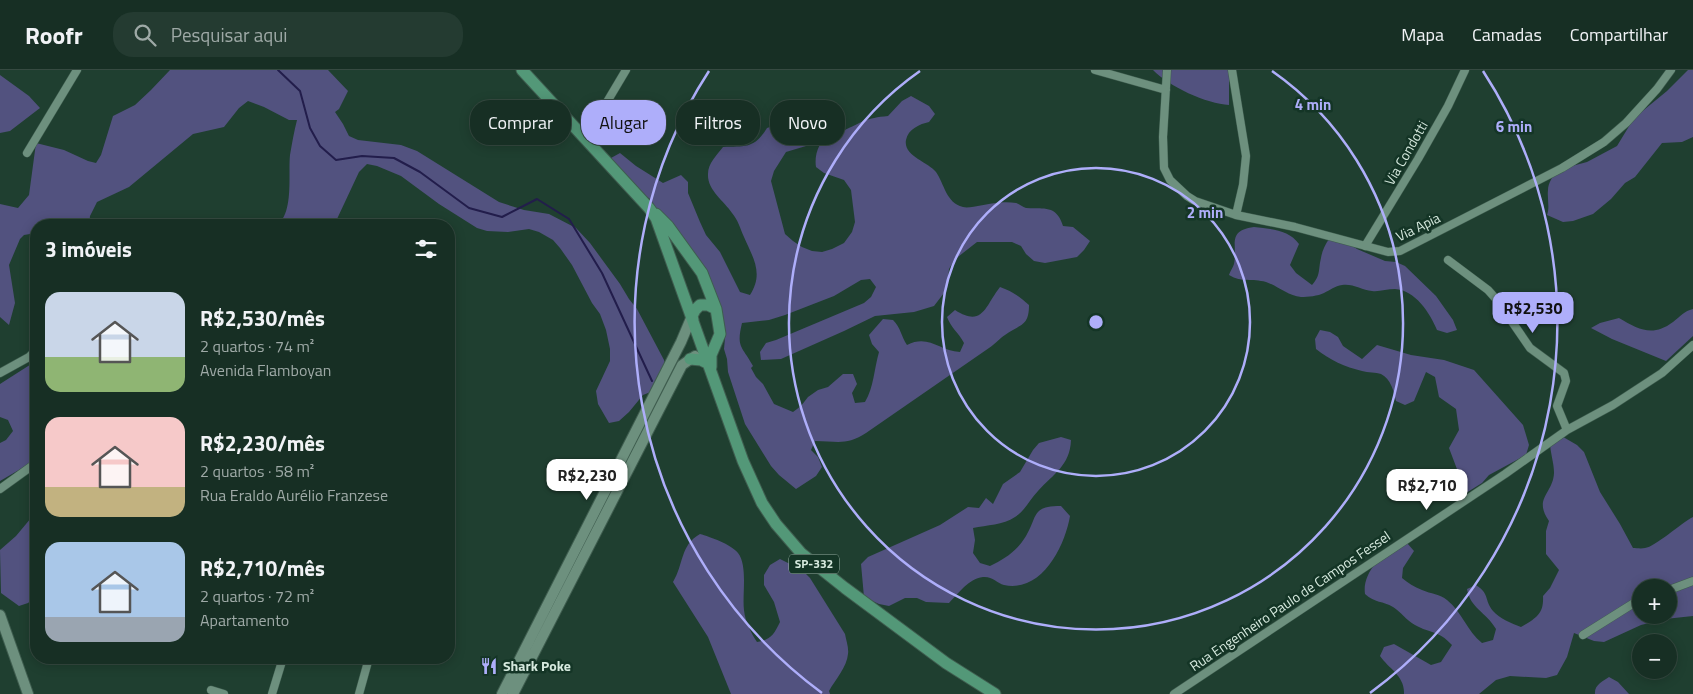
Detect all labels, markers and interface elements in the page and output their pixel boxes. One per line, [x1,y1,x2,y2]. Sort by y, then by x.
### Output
search box [113,12,463,57]
text: Roofr [25,17,83,53]
text: Pesquisar aqui [171,20,287,49]
icon: search [131,21,159,49]
text: Mapa [1401,21,1444,48]
text: Camadas [1472,21,1542,48]
text: Compartilhar [1570,21,1668,48]
text: 4 min [1295,93,1331,116]
chip: Comprar [470,100,571,145]
chip: Alugar [581,100,666,145]
chip: Filtros [676,100,760,145]
chip: Novo [770,100,845,145]
text: 6 min [1496,115,1532,138]
street label: Via Condotti [1379,117,1432,189]
text: 2 min [1187,201,1223,224]
street label: Via Apia [1392,207,1444,246]
text: 3 imóveis [45,233,132,265]
icon: filters [412,235,440,263]
pin: R$2,530 [1487,292,1579,334]
text: R$2,530 [1504,296,1562,320]
text: R$2,530/mês [200,302,325,334]
icon: home [85,312,145,372]
centre of rings [1087,313,1105,331]
text: 2 quartos · 74 m² [200,334,314,358]
text: Avenida Flamboyan [200,358,331,382]
text: R$2,230/mês [200,427,325,459]
icon: home [85,437,145,497]
pin: R$2,230 [541,458,633,501]
text: 2 quartos · 58 m² [200,459,314,483]
text: R$2,230 [558,463,616,487]
pin: R$2,710 [1381,468,1473,511]
text: R$2,710 [1398,473,1456,497]
text: Rua Eraldo Aurélio Franzese [200,483,388,507]
street label: Rua Engenheiro Paulo de Campos Fessel [1185,525,1394,676]
text: R$2,710/mês [200,552,325,584]
road number: SP-332 [789,554,839,574]
icon: home [85,562,145,622]
map controls [1632,579,1677,679]
button: + [1632,579,1677,624]
text: 2 quartos · 72 m² [200,584,314,608]
text: Apartamento [200,608,289,632]
button: − [1632,634,1677,679]
place label: Shark Poke [503,655,571,676]
restaurant icon: Shark Poke [479,656,499,676]

